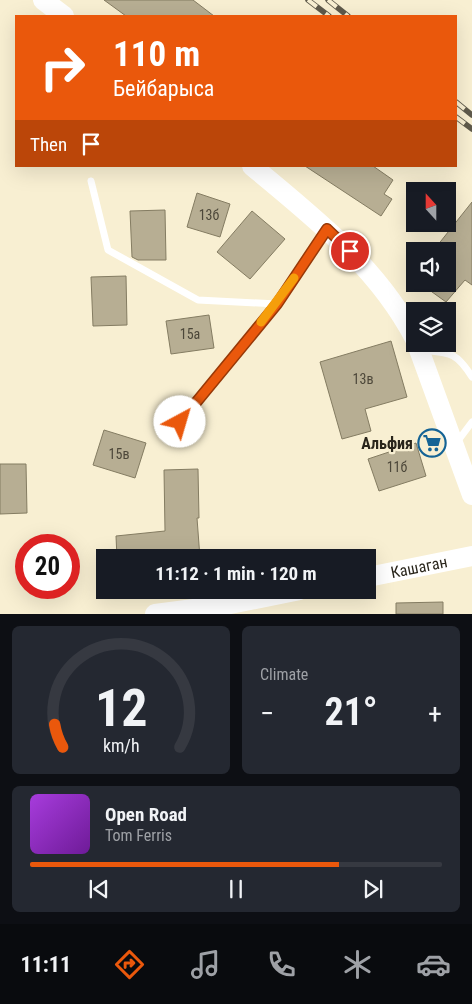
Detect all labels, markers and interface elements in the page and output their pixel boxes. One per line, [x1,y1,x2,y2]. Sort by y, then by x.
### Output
text: 110 m [113,34,200,75]
icon: right [30,35,95,100]
text: Бейбарыса [113,76,214,101]
icon: arrive [77,130,105,158]
text: Then [30,133,67,156]
north arrow [406,182,456,232]
map controls [406,182,456,352]
house number: 13б [199,207,220,223]
pin [329,230,371,272]
icon: arrive [336,237,364,265]
button: sound [406,242,456,292]
button: layers [406,302,456,352]
house number: 15а [180,326,200,342]
house number: 13в [353,371,373,387]
position arrow [153,395,205,447]
supermarket icon: Альфия [417,428,447,458]
place label: Альфия [361,434,413,453]
house number: 15в [109,446,129,462]
house number: 11б [387,459,408,475]
speed limit sign: 20 [15,534,80,599]
street label: Кашаган [389,552,449,582]
text: 11:12 · 1 min · 120 m [155,562,317,585]
text: Climate [260,665,308,684]
text: 12 [95,678,147,739]
text: 21° [324,690,378,734]
text: − [260,697,274,730]
text: + [428,697,442,730]
text: km/h [103,735,139,756]
text: Open Road [105,803,187,826]
text: Tom Ferris [105,826,172,845]
icon: previous [85,875,113,903]
icon: pause [222,875,250,903]
icon: next [359,875,387,903]
icon: directions [112,947,147,982]
icon: music [188,947,223,982]
icon: phone [264,947,299,982]
icon: climate [340,947,375,982]
icon: car [416,947,451,982]
text: 11:11 [21,952,71,977]

